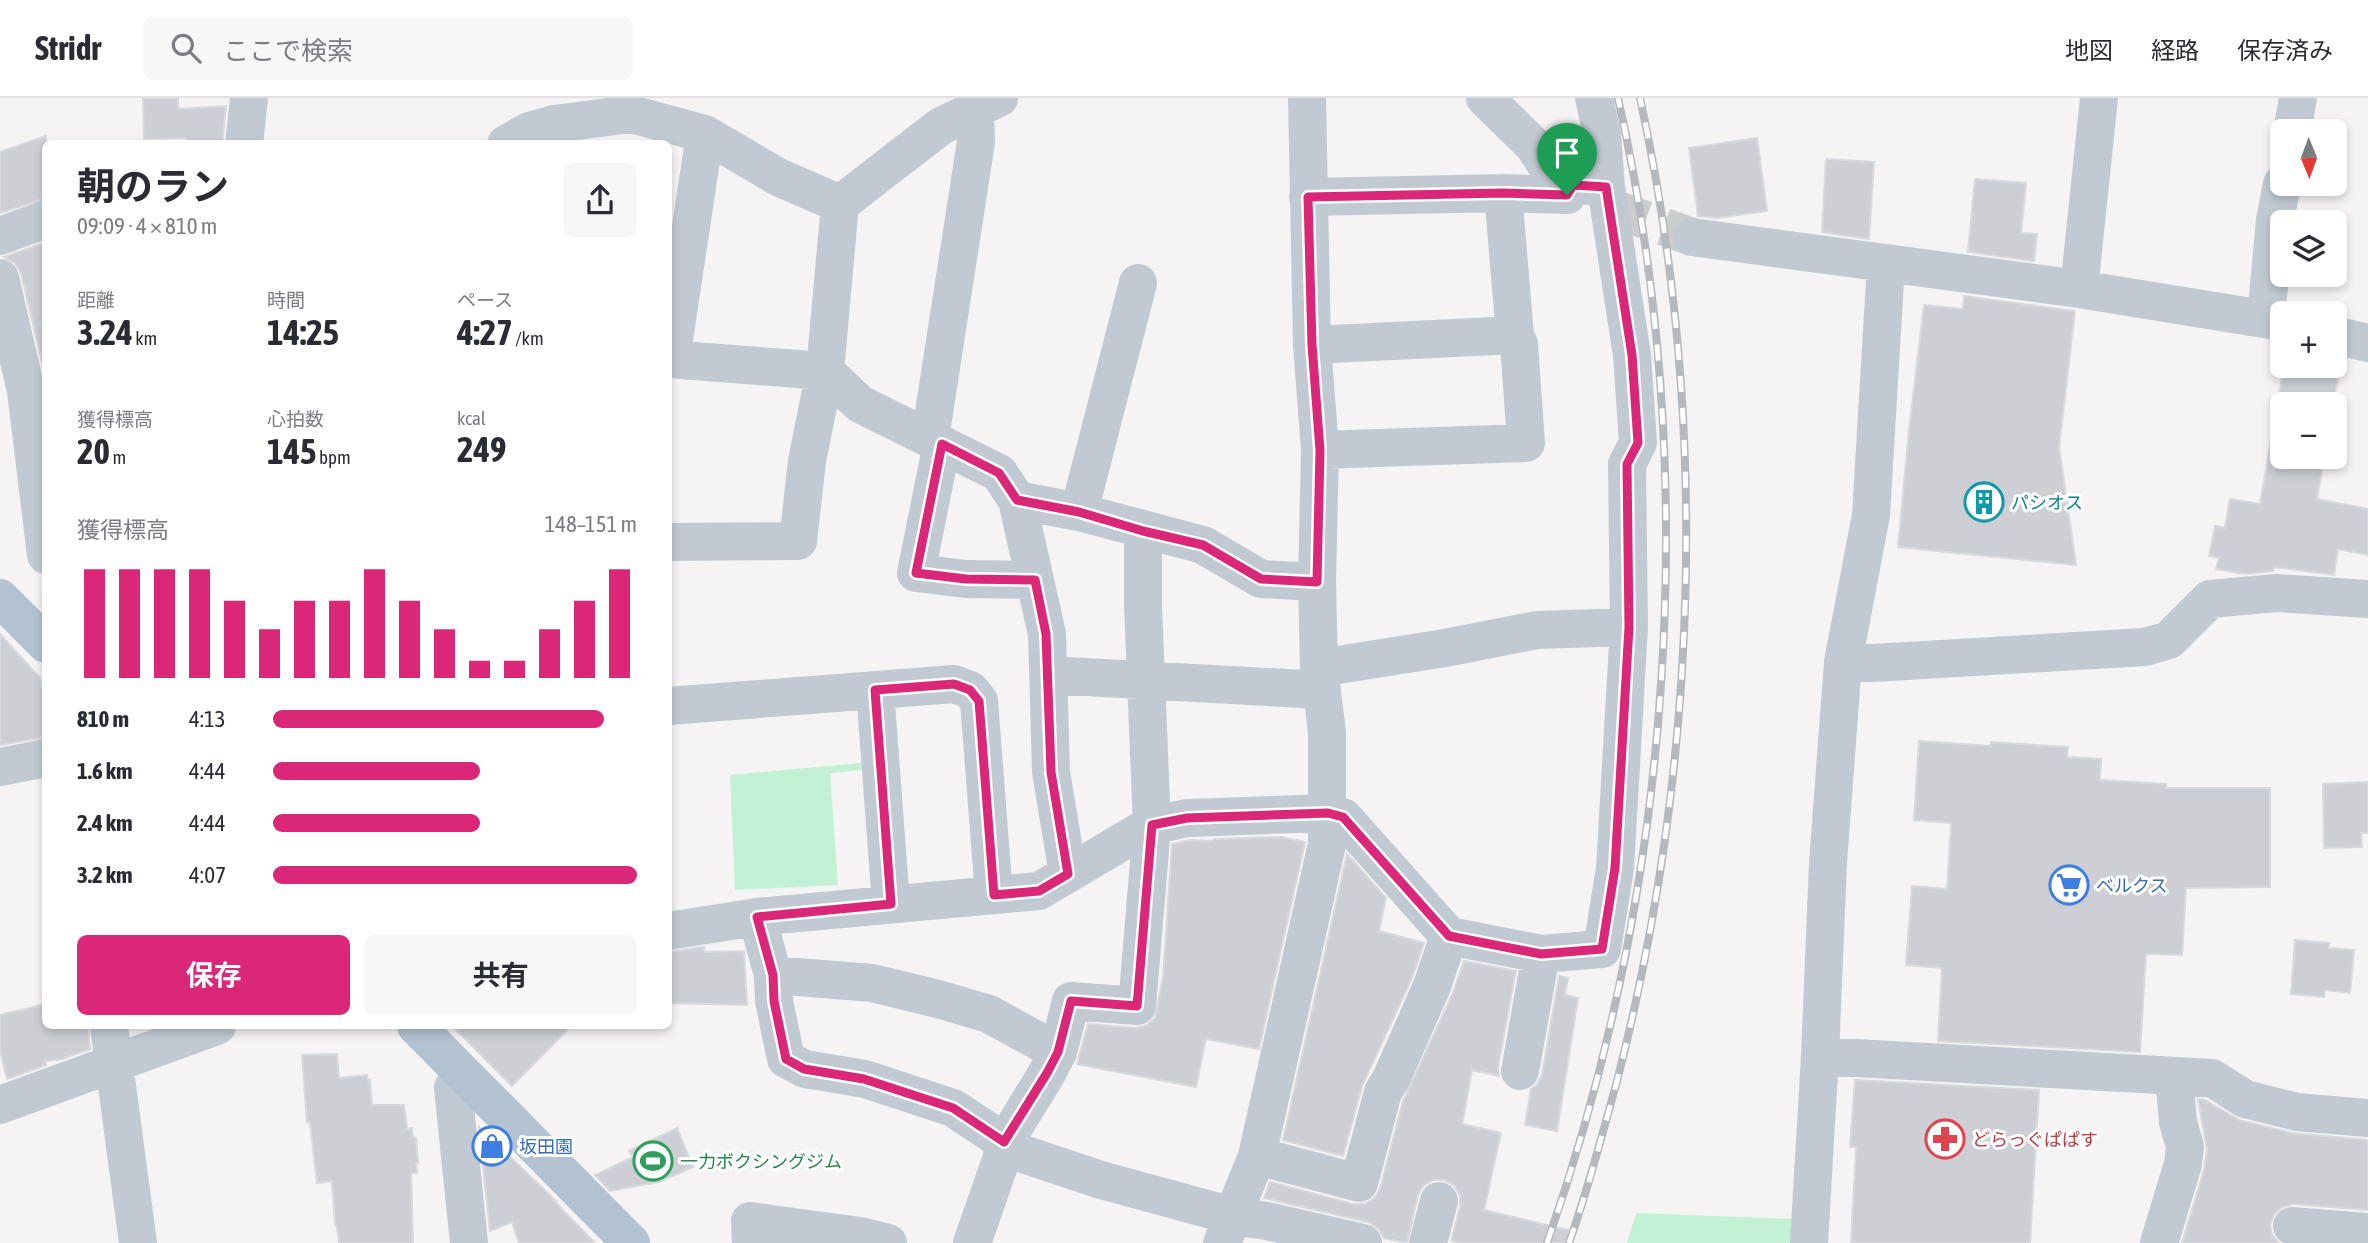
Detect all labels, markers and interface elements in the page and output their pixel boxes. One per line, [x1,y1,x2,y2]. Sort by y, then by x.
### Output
search box [143,17,633,80]
text: Stridr [35,29,101,67]
icon: search [167,29,205,67]
text: ここで検索 [223,36,353,66]
text: 地図 [2065,37,2113,64]
text: 経路 [2151,37,2199,64]
text: 保存済み [2237,37,2333,64]
north arrow [2270,119,2347,196]
map controls [2270,119,2347,469]
pin [1537,123,1597,195]
icon: arrive [1548,134,1586,172]
button: share [563,163,637,237]
text: 朝のラン [77,165,229,208]
button: layers [2270,210,2347,287]
text: 09:09 · 4 × 810 m [77,213,217,239]
text: 距離 [77,289,115,311]
text: 時間 [267,289,305,311]
text: ペース [457,289,513,311]
button: + [2270,301,2347,378]
text: 3.24 [77,312,133,352]
text: 14:25 [267,312,339,352]
text: 4:27 [457,312,513,352]
text: km [133,327,157,349]
text: /km [513,327,544,349]
button: − [2270,392,2347,469]
text: kcal [457,407,486,429]
text: 獲得標高 [77,408,153,430]
text: 心拍数 [267,408,324,430]
text: 249 [457,429,506,469]
text: 20 [77,431,110,471]
text: 145 [267,431,316,471]
text: m [110,446,126,468]
text: bpm [316,446,351,468]
building icon: パシオス [1963,481,2005,523]
place label: パシオス [2011,492,2083,513]
text: 148–151 m [544,511,637,537]
text: 獲得標高 [77,517,169,543]
text: 810 m [77,706,129,732]
text: 4:13 [189,706,226,732]
text: 1.6 km [77,758,133,784]
text: 4:44 [189,758,226,784]
text: 2.4 km [77,810,133,836]
text: 4:44 [189,810,226,836]
text: 3.2 km [77,862,133,888]
text: 4:07 [189,862,226,888]
supermarket icon: ベルクス [2048,864,2090,906]
place label: ベルクス [2096,875,2167,896]
button: 保存 [77,935,350,1015]
button: 共有 [364,935,637,1015]
pharmacy icon: どらっぐぱぱす [1924,1118,1966,1160]
shop icon: 坂田園 [471,1125,513,1167]
place label: どらっぐぱぱす [1972,1129,2098,1150]
place label: 坂田園 [519,1136,573,1157]
sports icon: 一力ボクシングジム [632,1140,674,1182]
place label: 一力ボクシングジム [680,1151,842,1172]

